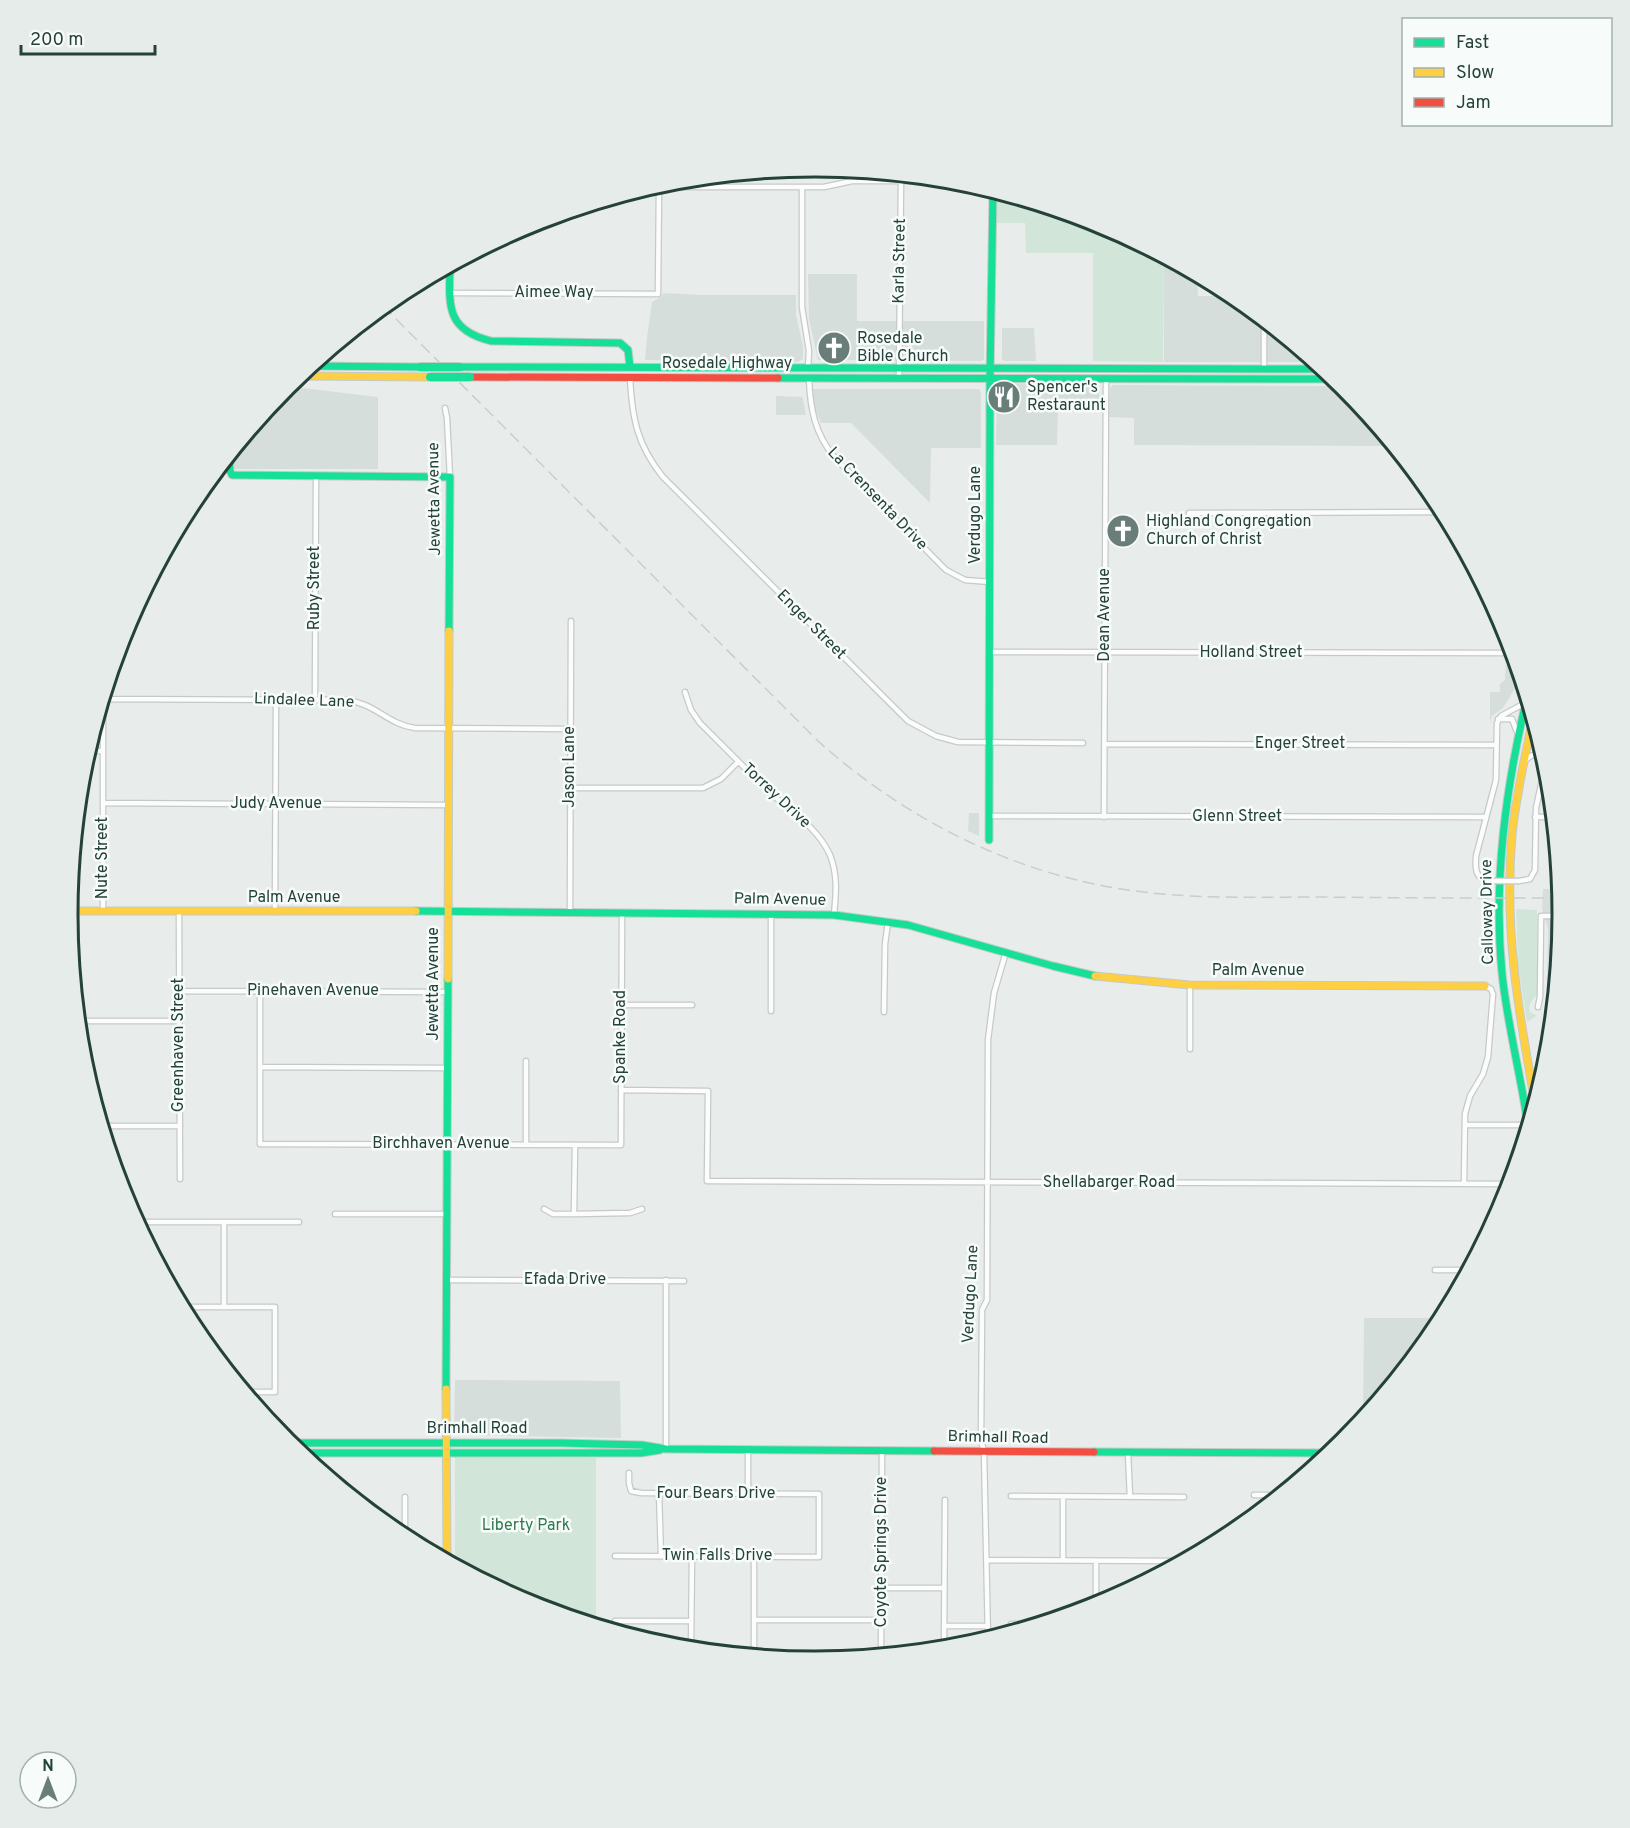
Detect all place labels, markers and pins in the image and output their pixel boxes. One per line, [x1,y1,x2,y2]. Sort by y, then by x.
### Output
place label: Rosedale Bible Church [857,329,948,367]
church icon: Rosedale Bible Church [816,330,852,366]
place label: Spencer's Restaraunt [1027,378,1106,416]
restaurant icon: Spencer's Restaraunt [986,379,1022,415]
place label: Highland Congregation Church of Christ [1146,512,1311,550]
church icon: Highland Congregation Church of Christ [1105,513,1141,549]

